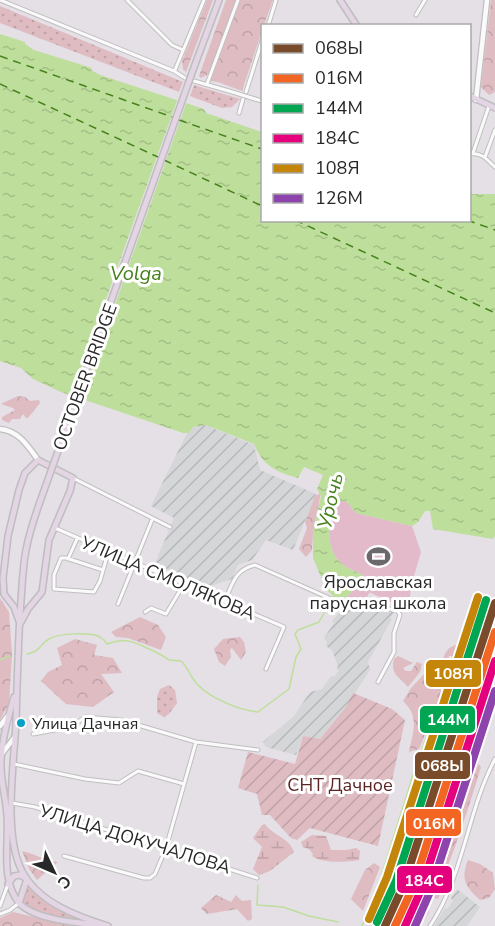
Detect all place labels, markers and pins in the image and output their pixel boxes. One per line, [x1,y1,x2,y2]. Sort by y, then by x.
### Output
sports icon: Ярославская парусная школа [365,543,391,569]
place label: Ярославская парусная школа [309,570,447,615]
place label: Улица Дачная [31,713,138,735]
marker: Улица Дачная [15,717,27,729]

